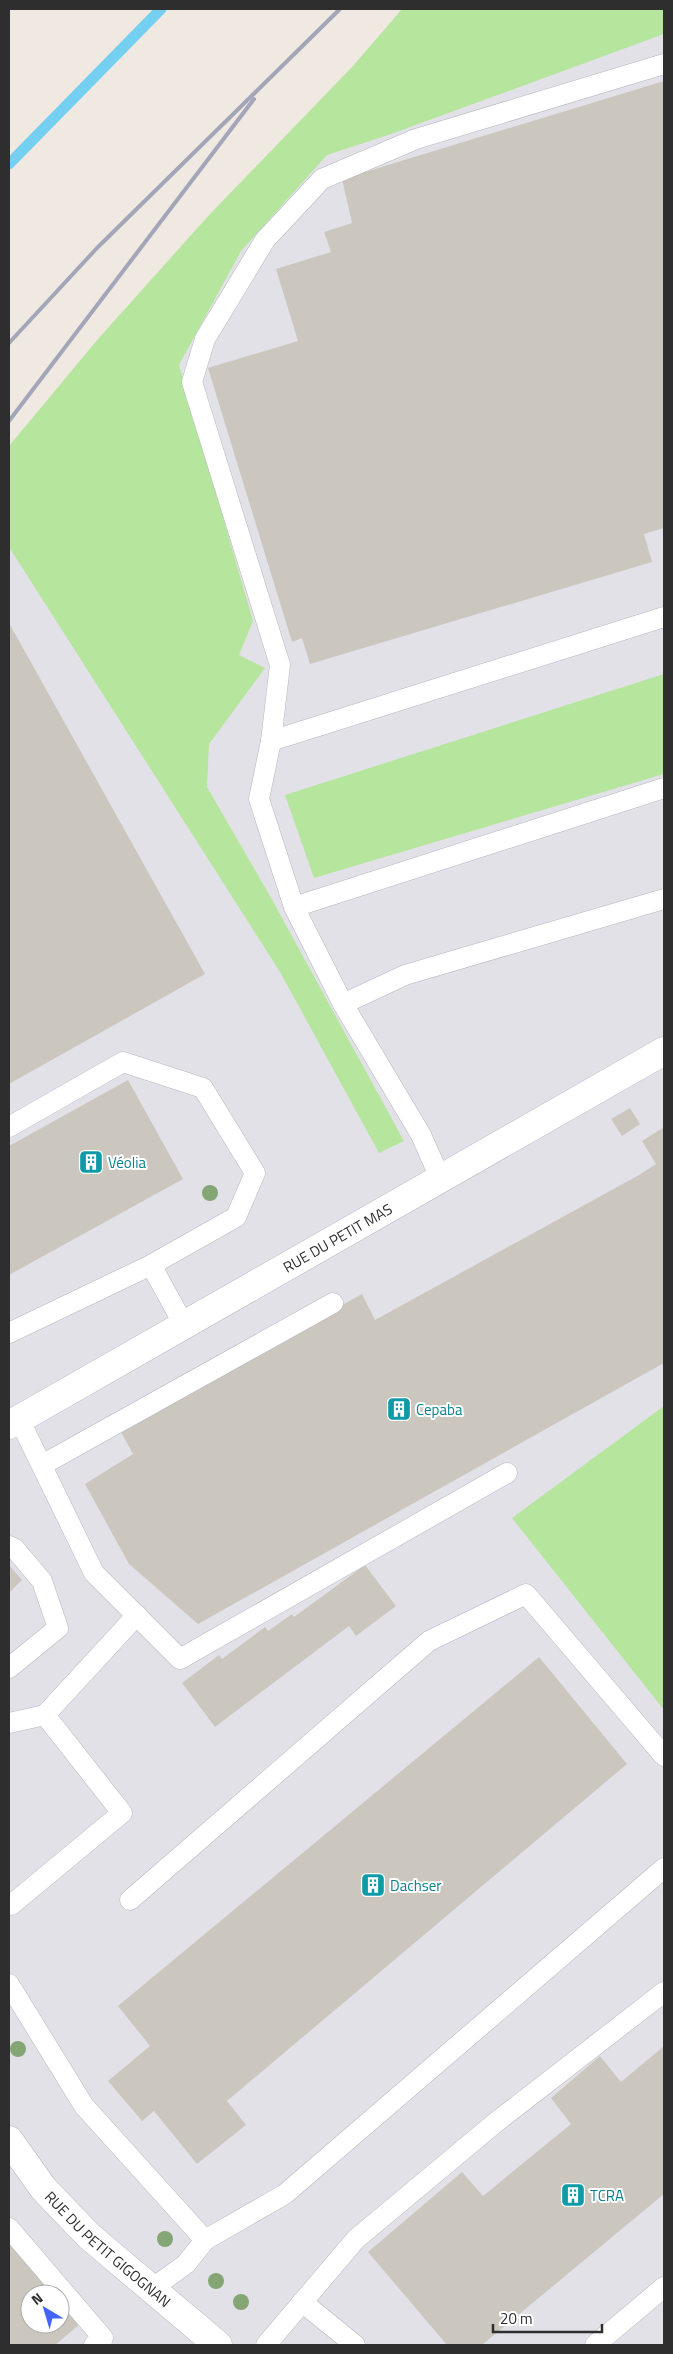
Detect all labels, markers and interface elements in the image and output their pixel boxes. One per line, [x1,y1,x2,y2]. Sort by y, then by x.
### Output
building icon: Véolia [78,1149,104,1175]
place label: Véolia [108,1151,146,1174]
street label: RUE DU PETIT MAS [278,1197,396,1278]
building icon: Cepaba [386,1396,412,1422]
place label: Cepaba [416,1398,463,1421]
building icon: Dachser [360,1872,386,1898]
place label: Dachser [390,1874,442,1897]
building icon: TCRA [560,2182,586,2208]
place label: TCRA [590,2184,624,2207]
street label: RUE DU PETIT GIGOGNAN [40,2185,176,2312]
north arrow [20,2284,70,2334]
text: N [26,2287,47,2310]
scale bar [493,2302,602,2334]
text: 20 m [500,2307,533,2330]

